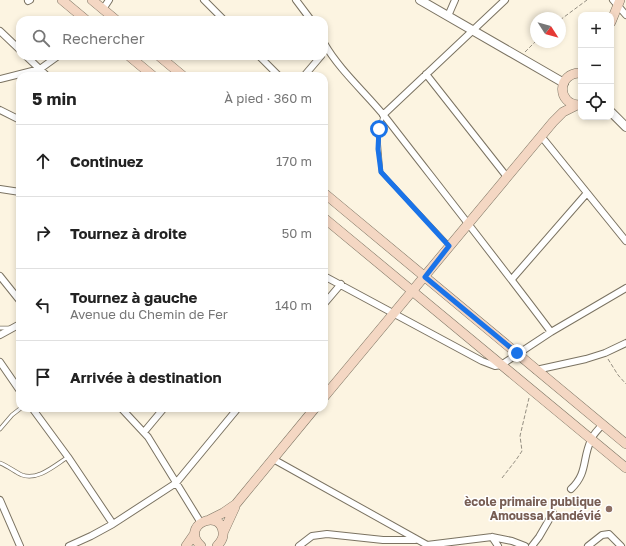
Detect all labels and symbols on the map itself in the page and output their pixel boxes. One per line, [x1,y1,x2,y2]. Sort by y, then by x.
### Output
north arrow [530,12,566,48]
route start [370,120,388,138]
route end [508,344,526,362]
place label: ècole primaire publique Amoussa Kandévié [464,494,601,523]
marker: ècole primaire publique Amoussa Kandévié [604,504,614,514]

